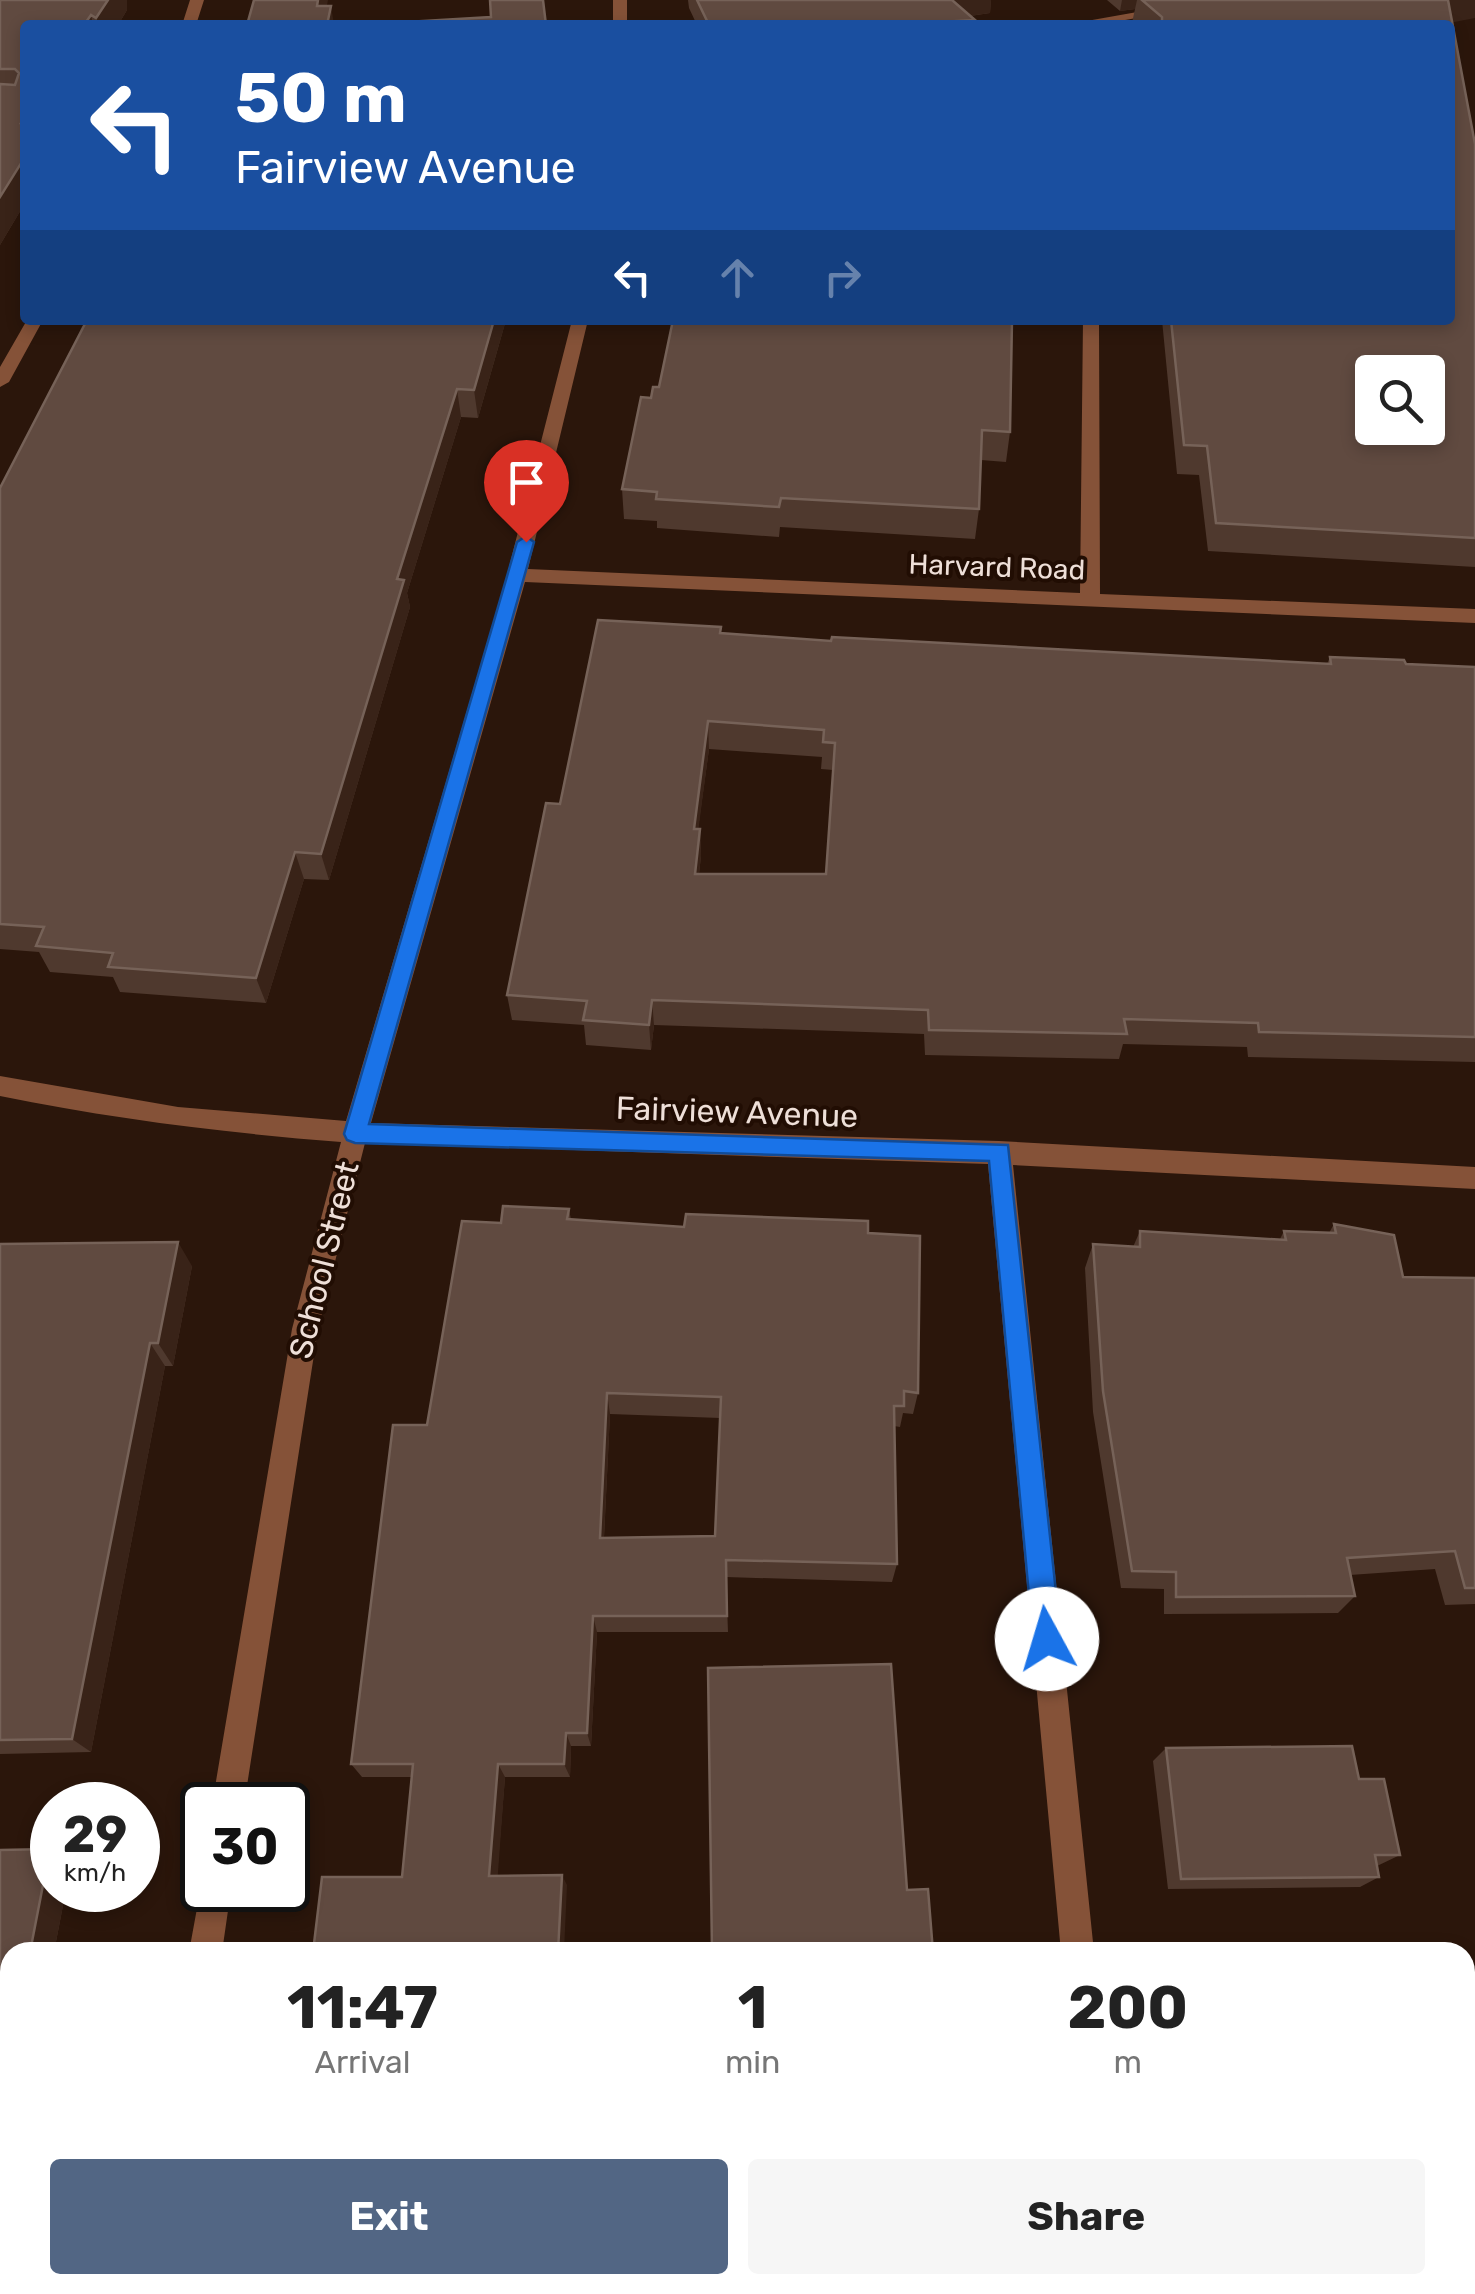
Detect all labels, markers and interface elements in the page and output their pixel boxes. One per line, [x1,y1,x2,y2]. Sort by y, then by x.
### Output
text: 50 m [235,57,407,140]
icon: left [70,60,200,190]
text: Fairview Avenue [235,141,576,194]
icon: left [605,250,660,305]
icon: ahead [710,250,765,305]
icon: right [815,250,870,305]
map controls [1355,355,1445,445]
button: search [1355,355,1445,445]
pin [484,440,569,543]
icon: arrive [499,455,554,510]
street label: Harvard Road [908,547,1086,587]
street label: Fairview Avenue [615,1089,859,1135]
street label: School Street [281,1157,367,1363]
position arrow [995,1587,1099,1691]
speed limit sign: 30 [180,1782,310,1912]
text: 29 [63,1805,127,1865]
text: km/h [64,1858,126,1887]
text: 11:47 [287,1972,438,2043]
text: 1 [738,1972,768,2043]
text: 200 [1067,1972,1188,2043]
text: Arrival [314,2043,410,2081]
text: min [725,2043,781,2081]
text: m [1114,2043,1142,2081]
button: Exit [50,2159,728,2274]
button: Share [748,2159,1425,2274]

